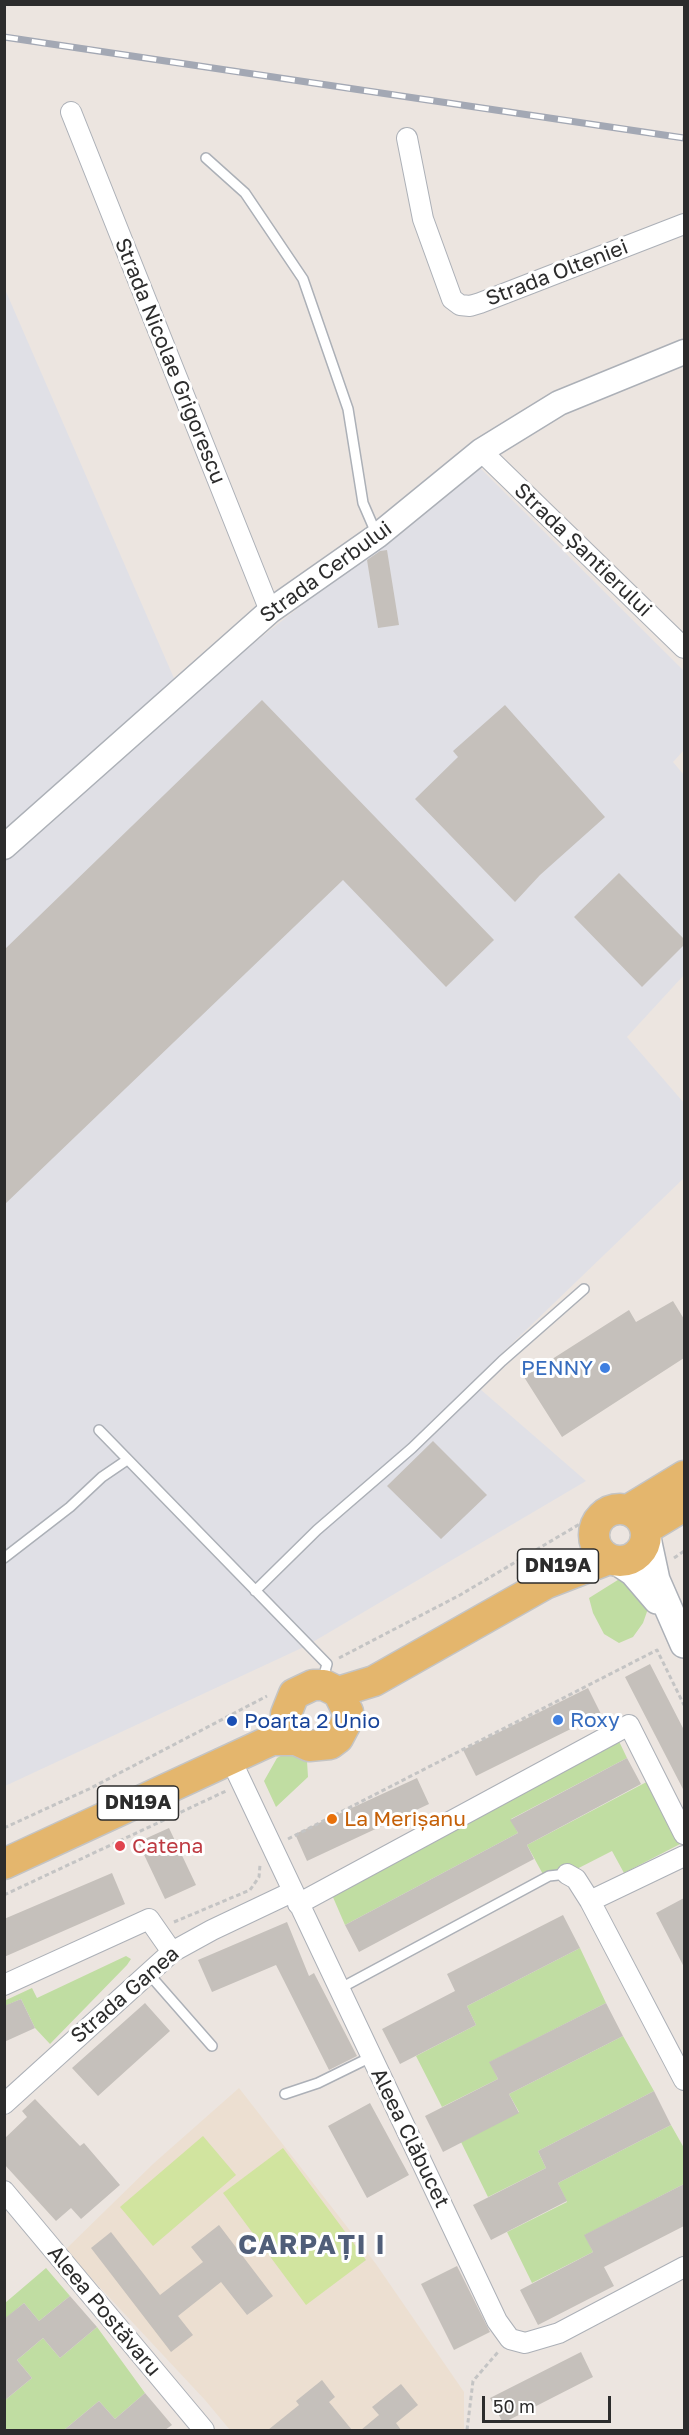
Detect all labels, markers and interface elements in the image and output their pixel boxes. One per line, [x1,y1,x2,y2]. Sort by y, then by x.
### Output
street label: Strada Olteniei [482,234,632,312]
street label: Strada Nicolae Grigorescu [109,235,231,487]
street label: Strada Șantierului [509,478,657,622]
street label: Strada Cerbului [255,516,397,628]
place label: PENNY [521,1355,593,1381]
marker: PENNY [598,1361,612,1375]
road number: DN19A [518,1549,598,1583]
place label: Roxy [570,1707,620,1733]
place label: Poarta 2 Unio [244,1708,380,1734]
marker: Roxy [551,1713,565,1727]
marker: Poarta 2 Unio [225,1714,239,1728]
road number: DN19A [98,1786,178,1820]
place label: La Merișanu [344,1806,466,1832]
marker: La Merișanu [325,1812,339,1826]
place label: Catena [132,1833,203,1859]
marker: Catena [113,1839,127,1853]
street label: Strada Ganea [66,1941,184,2049]
street label: Aleea Clăbucet [365,2064,455,2212]
district label: CARPAȚI I [238,2229,386,2261]
street label: Aleea Postăvaru [42,2241,166,2381]
scale bar [485,2384,614,2422]
text: 50 m [493,2395,535,2417]

